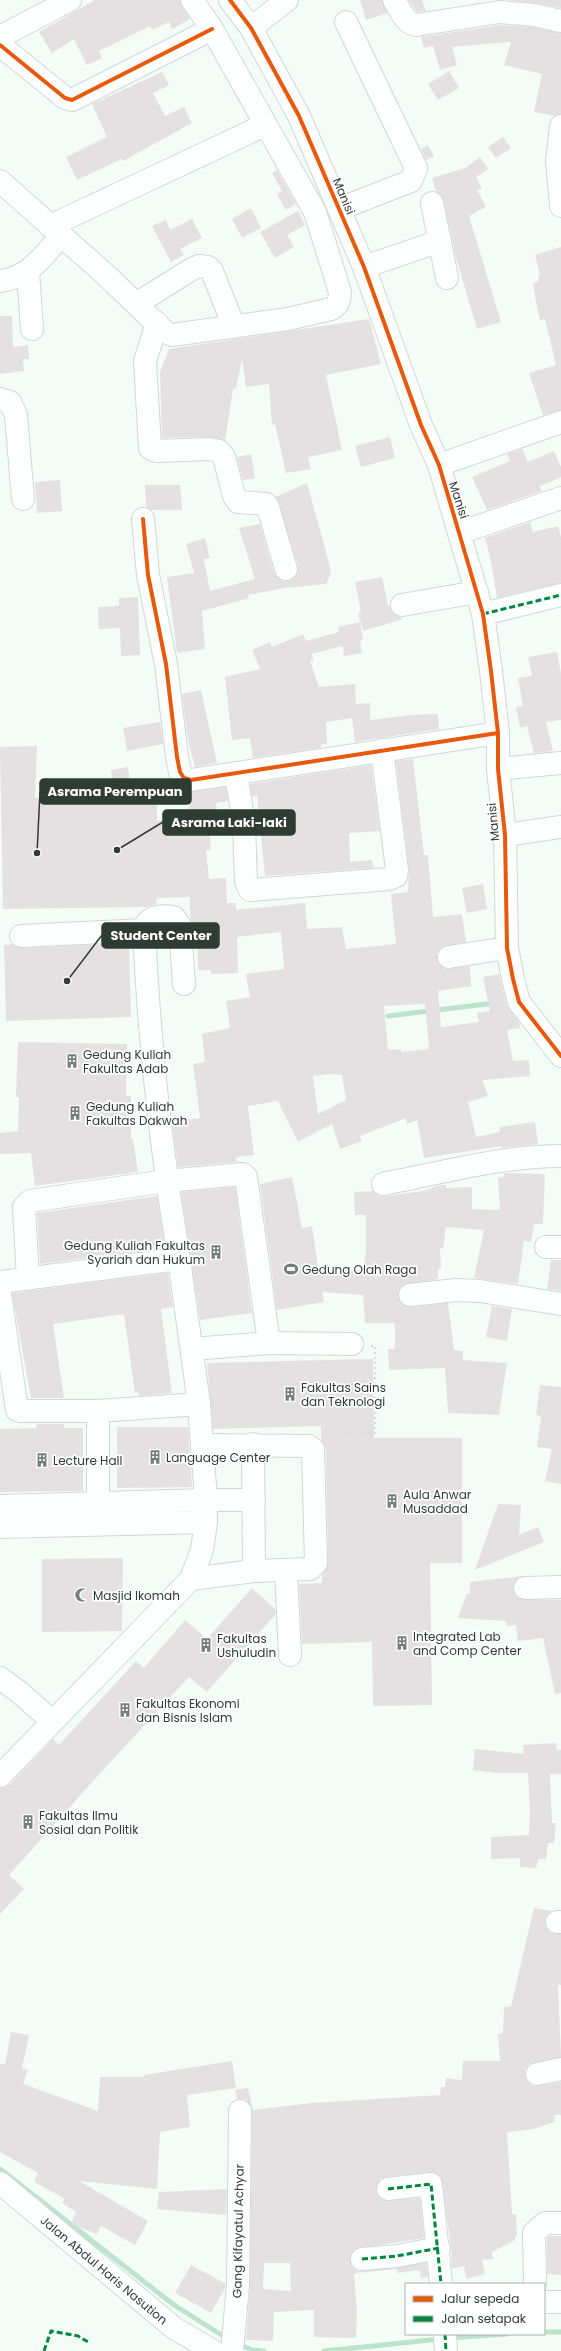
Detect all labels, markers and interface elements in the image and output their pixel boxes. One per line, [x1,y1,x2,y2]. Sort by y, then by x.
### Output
street label: Manisi [329,175,359,217]
street label: Manisi [445,479,473,521]
callout: Asrama Perempuan [40,779,191,804]
text: Asrama Perempuan [47,782,183,801]
street label: Manisi [483,802,503,842]
callout: Asrama Laki-laki [163,810,295,835]
text: Asrama Laki-laki [171,813,287,832]
callout: Student Center [102,923,219,948]
text: Student Center [110,926,212,945]
place label: Gedung Kuliah Fakultas Adab [83,1046,171,1077]
building icon: Gedung Kuliah Fakultas Adab [64,1053,80,1069]
place label: Gedung Kuliah Fakultas Dakwah [86,1098,187,1129]
building icon: Gedung Kuliah Fakultas Dakwah [67,1105,83,1121]
place label: Gedung Kuliah Fakultas Syariah dan Hukum [64,1237,205,1268]
building icon: Gedung Kuliah Fakultas Syariah dan Hukum [208,1244,224,1260]
sports icon: Gedung Olah Raga [283,1261,299,1277]
place label: Gedung Olah Raga [302,1261,417,1278]
place label: Fakultas Sains dan Teknologi [301,1379,386,1410]
building icon: Fakultas Sains dan Teknologi [282,1386,298,1402]
building icon: Language Center [147,1449,163,1465]
place label: Language Center [166,1449,271,1466]
building icon: Lecture Hall [34,1452,50,1468]
place label: Lecture Hall [53,1452,122,1469]
place label: Aula Anwar Musaddad [403,1486,472,1517]
building icon: Aula Anwar Musaddad [384,1493,400,1509]
mosque icon: Masjid Ikomah [74,1587,90,1603]
place label: Masjid Ikomah [93,1587,180,1604]
place label: Integrated Lab and Comp Center [413,1628,522,1659]
place label: Fakultas Ushuludin [217,1630,276,1661]
building icon: Integrated Lab and Comp Center [394,1635,410,1651]
building icon: Fakultas Ushuludin [198,1637,214,1653]
place label: Fakultas Ekonomi dan Bisnis Islam [136,1695,240,1726]
building icon: Fakultas Ekonomi dan Bisnis Islam [117,1702,133,1718]
place label: Fakultas Ilmu Sosial dan Politik [39,1807,139,1838]
building icon: Fakultas Ilmu Sosial dan Politik [20,1814,36,1830]
street label: Gang Kifayatul Achyar [228,2163,248,2298]
street label: Jalan Abdul Haris Nasution [37,2212,171,2328]
legend [405,2283,545,2335]
text: Jalur sepeda [441,2290,519,2307]
text: Jalan setapak [441,2310,527,2327]

